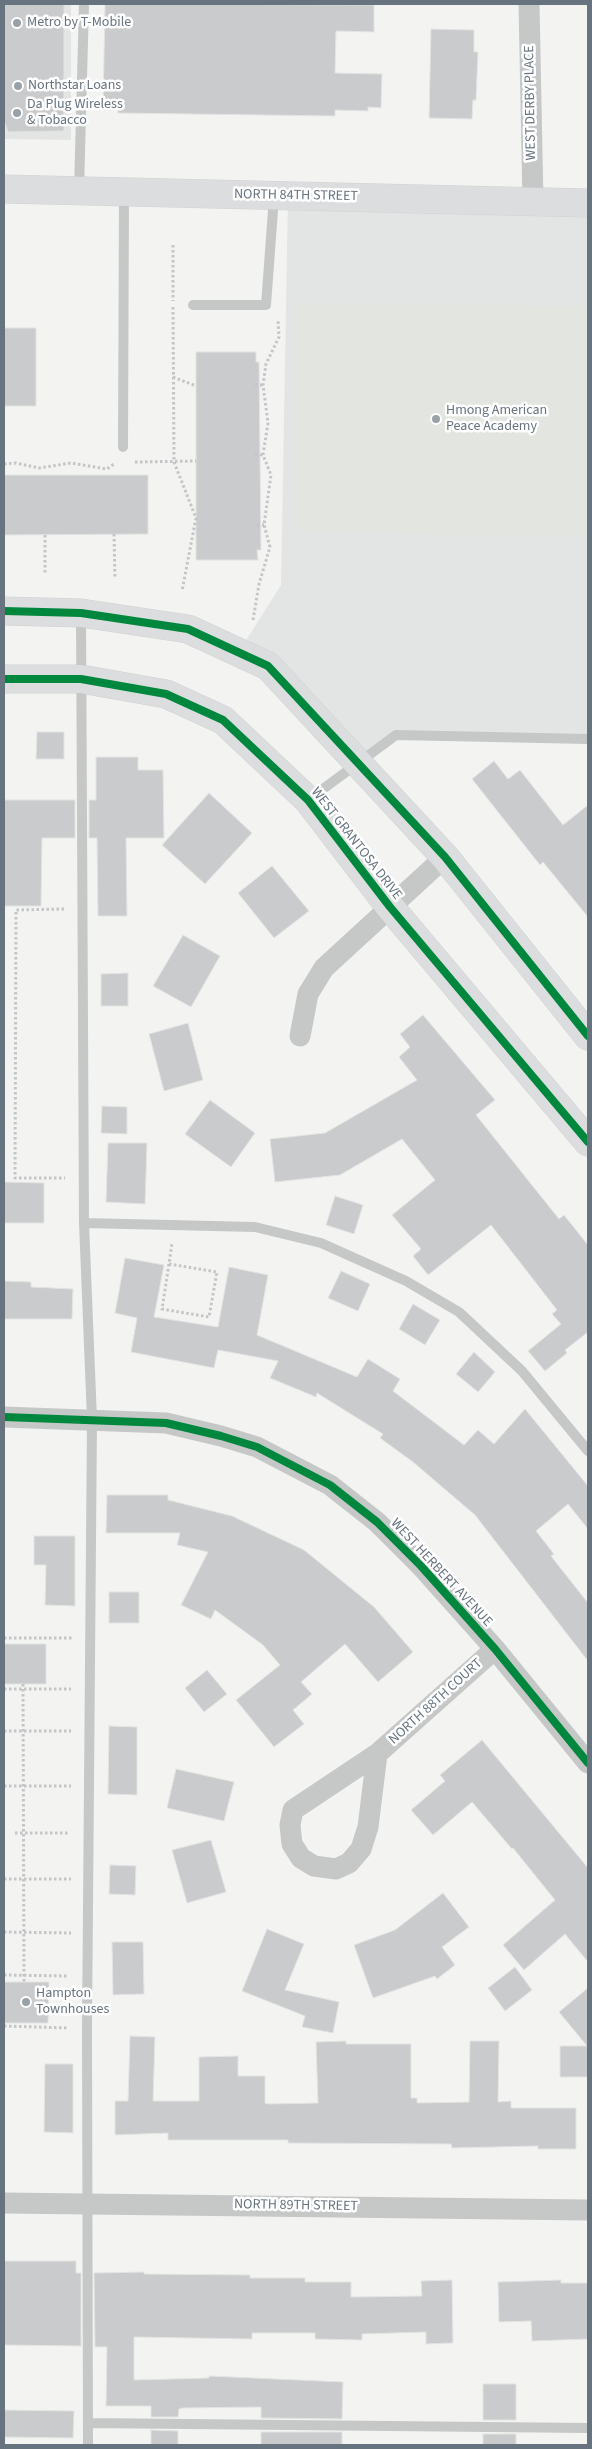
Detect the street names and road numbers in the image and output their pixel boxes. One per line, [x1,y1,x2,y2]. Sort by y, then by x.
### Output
street label: WEST DERBY PLACE [522,45,540,161]
street label: NORTH 84TH STREET [234,187,358,205]
street label: WEST GRANTOSA DRIVE [307,784,405,904]
street label: WEST HERBERT AVENUE [387,1516,495,1630]
street label: NORTH 88TH COURT [386,1656,486,1748]
street label: NORTH 89TH STREET [234,2197,358,2215]

